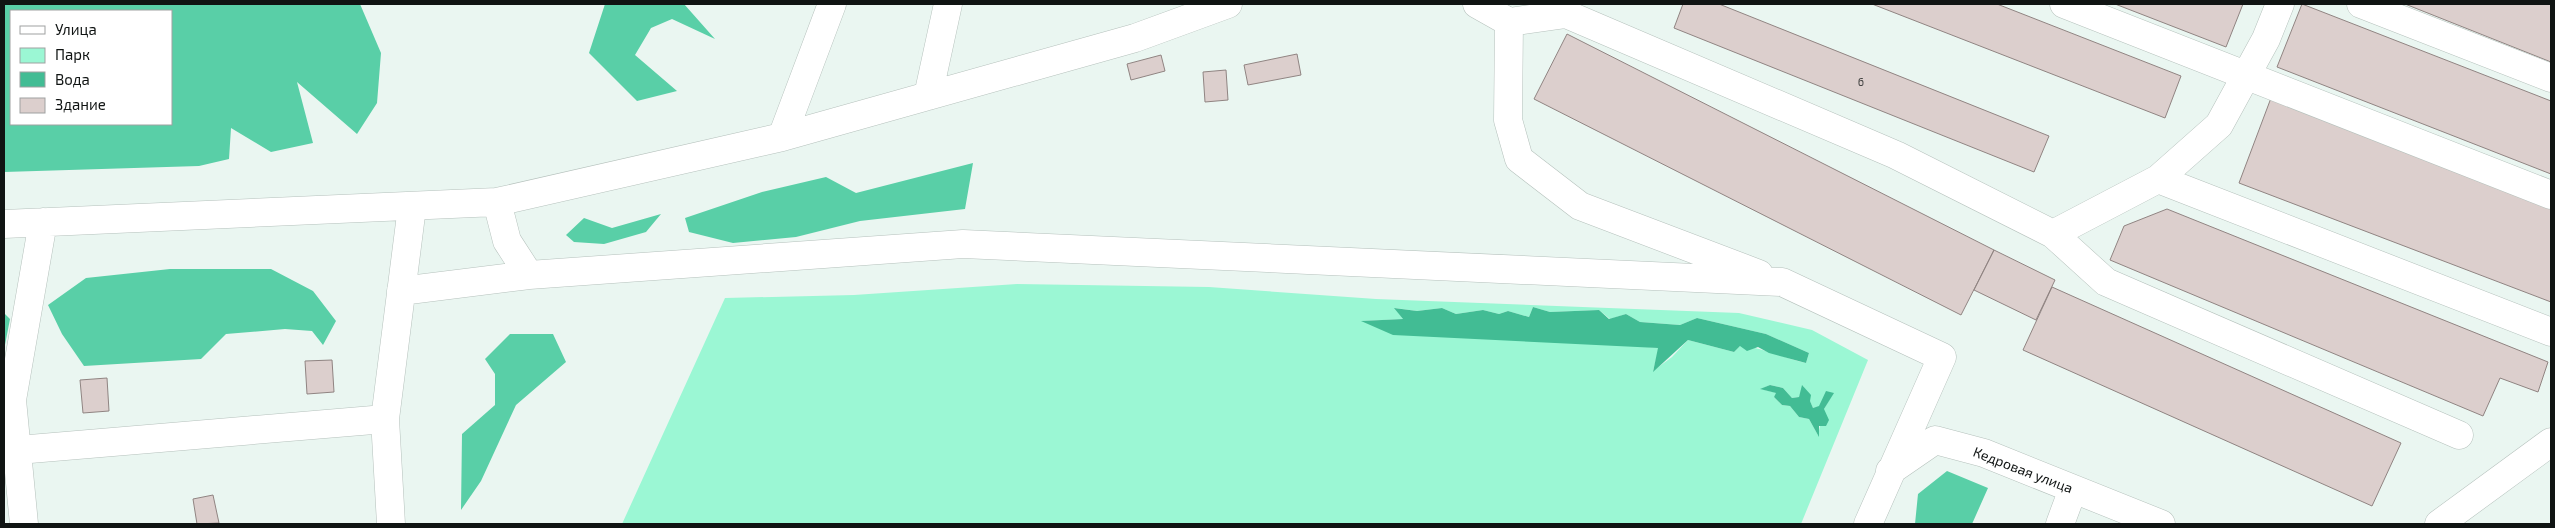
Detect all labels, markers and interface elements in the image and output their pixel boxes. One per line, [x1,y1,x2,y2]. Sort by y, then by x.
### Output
legend [10,10,172,125]
text: Улица [55,20,97,38]
text: Парк [55,45,90,63]
text: Вода [55,70,90,88]
house number: 6 [1858,75,1864,88]
text: Здание [55,95,106,113]
street label: Кедровая улица [1971,443,2075,496]

